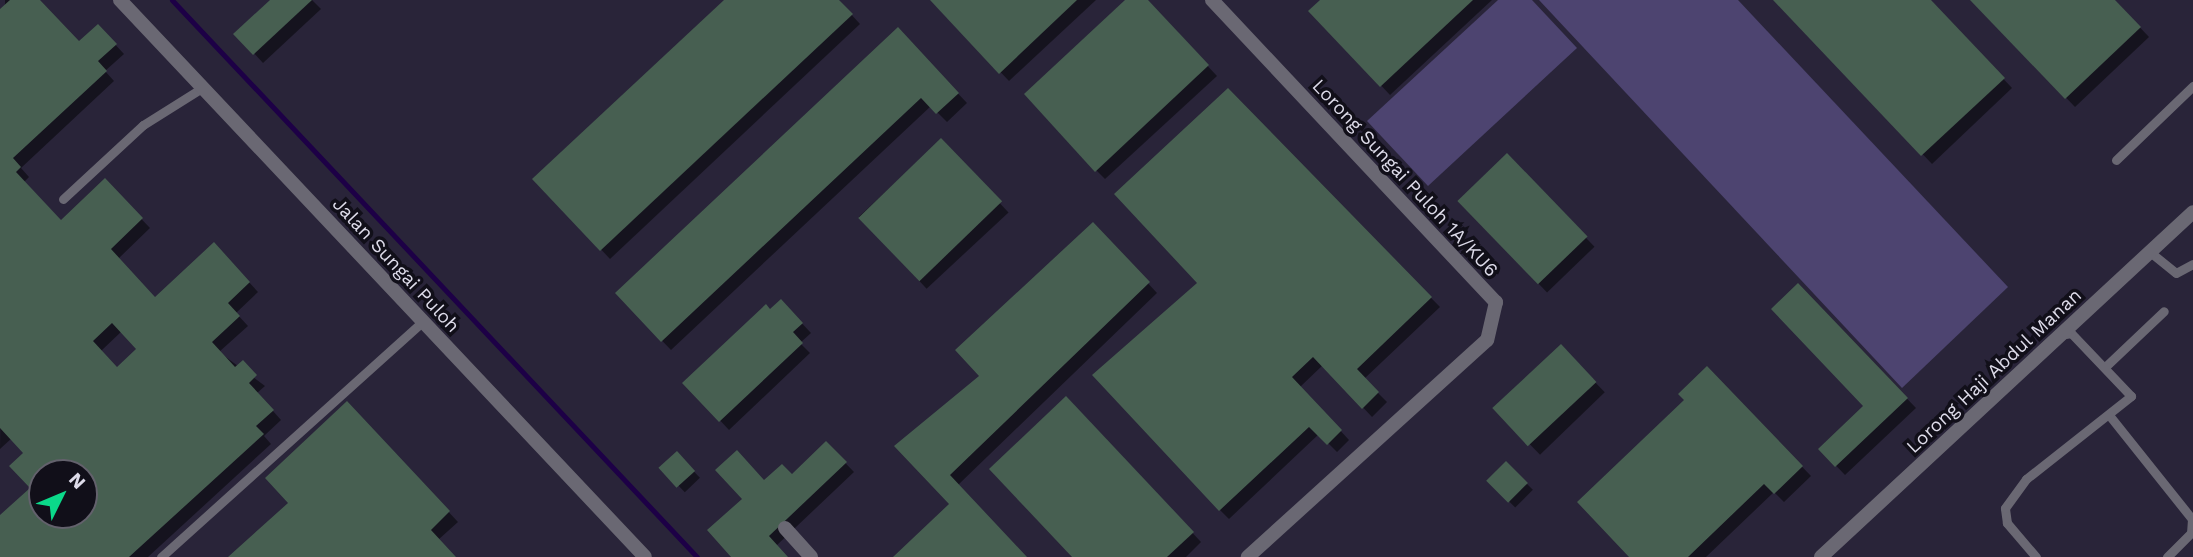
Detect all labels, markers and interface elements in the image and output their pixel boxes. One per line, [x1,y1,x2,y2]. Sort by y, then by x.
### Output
street label: Lorong Sungai Puloh 1A/KU6 [1307,74,1503,282]
street label: Jalan Sungai Puloh [328,193,464,337]
street label: Lorong Haji Abdul Manan [1901,283,2087,459]
north arrow [28,459,98,529]
text: N [64,468,90,494]

